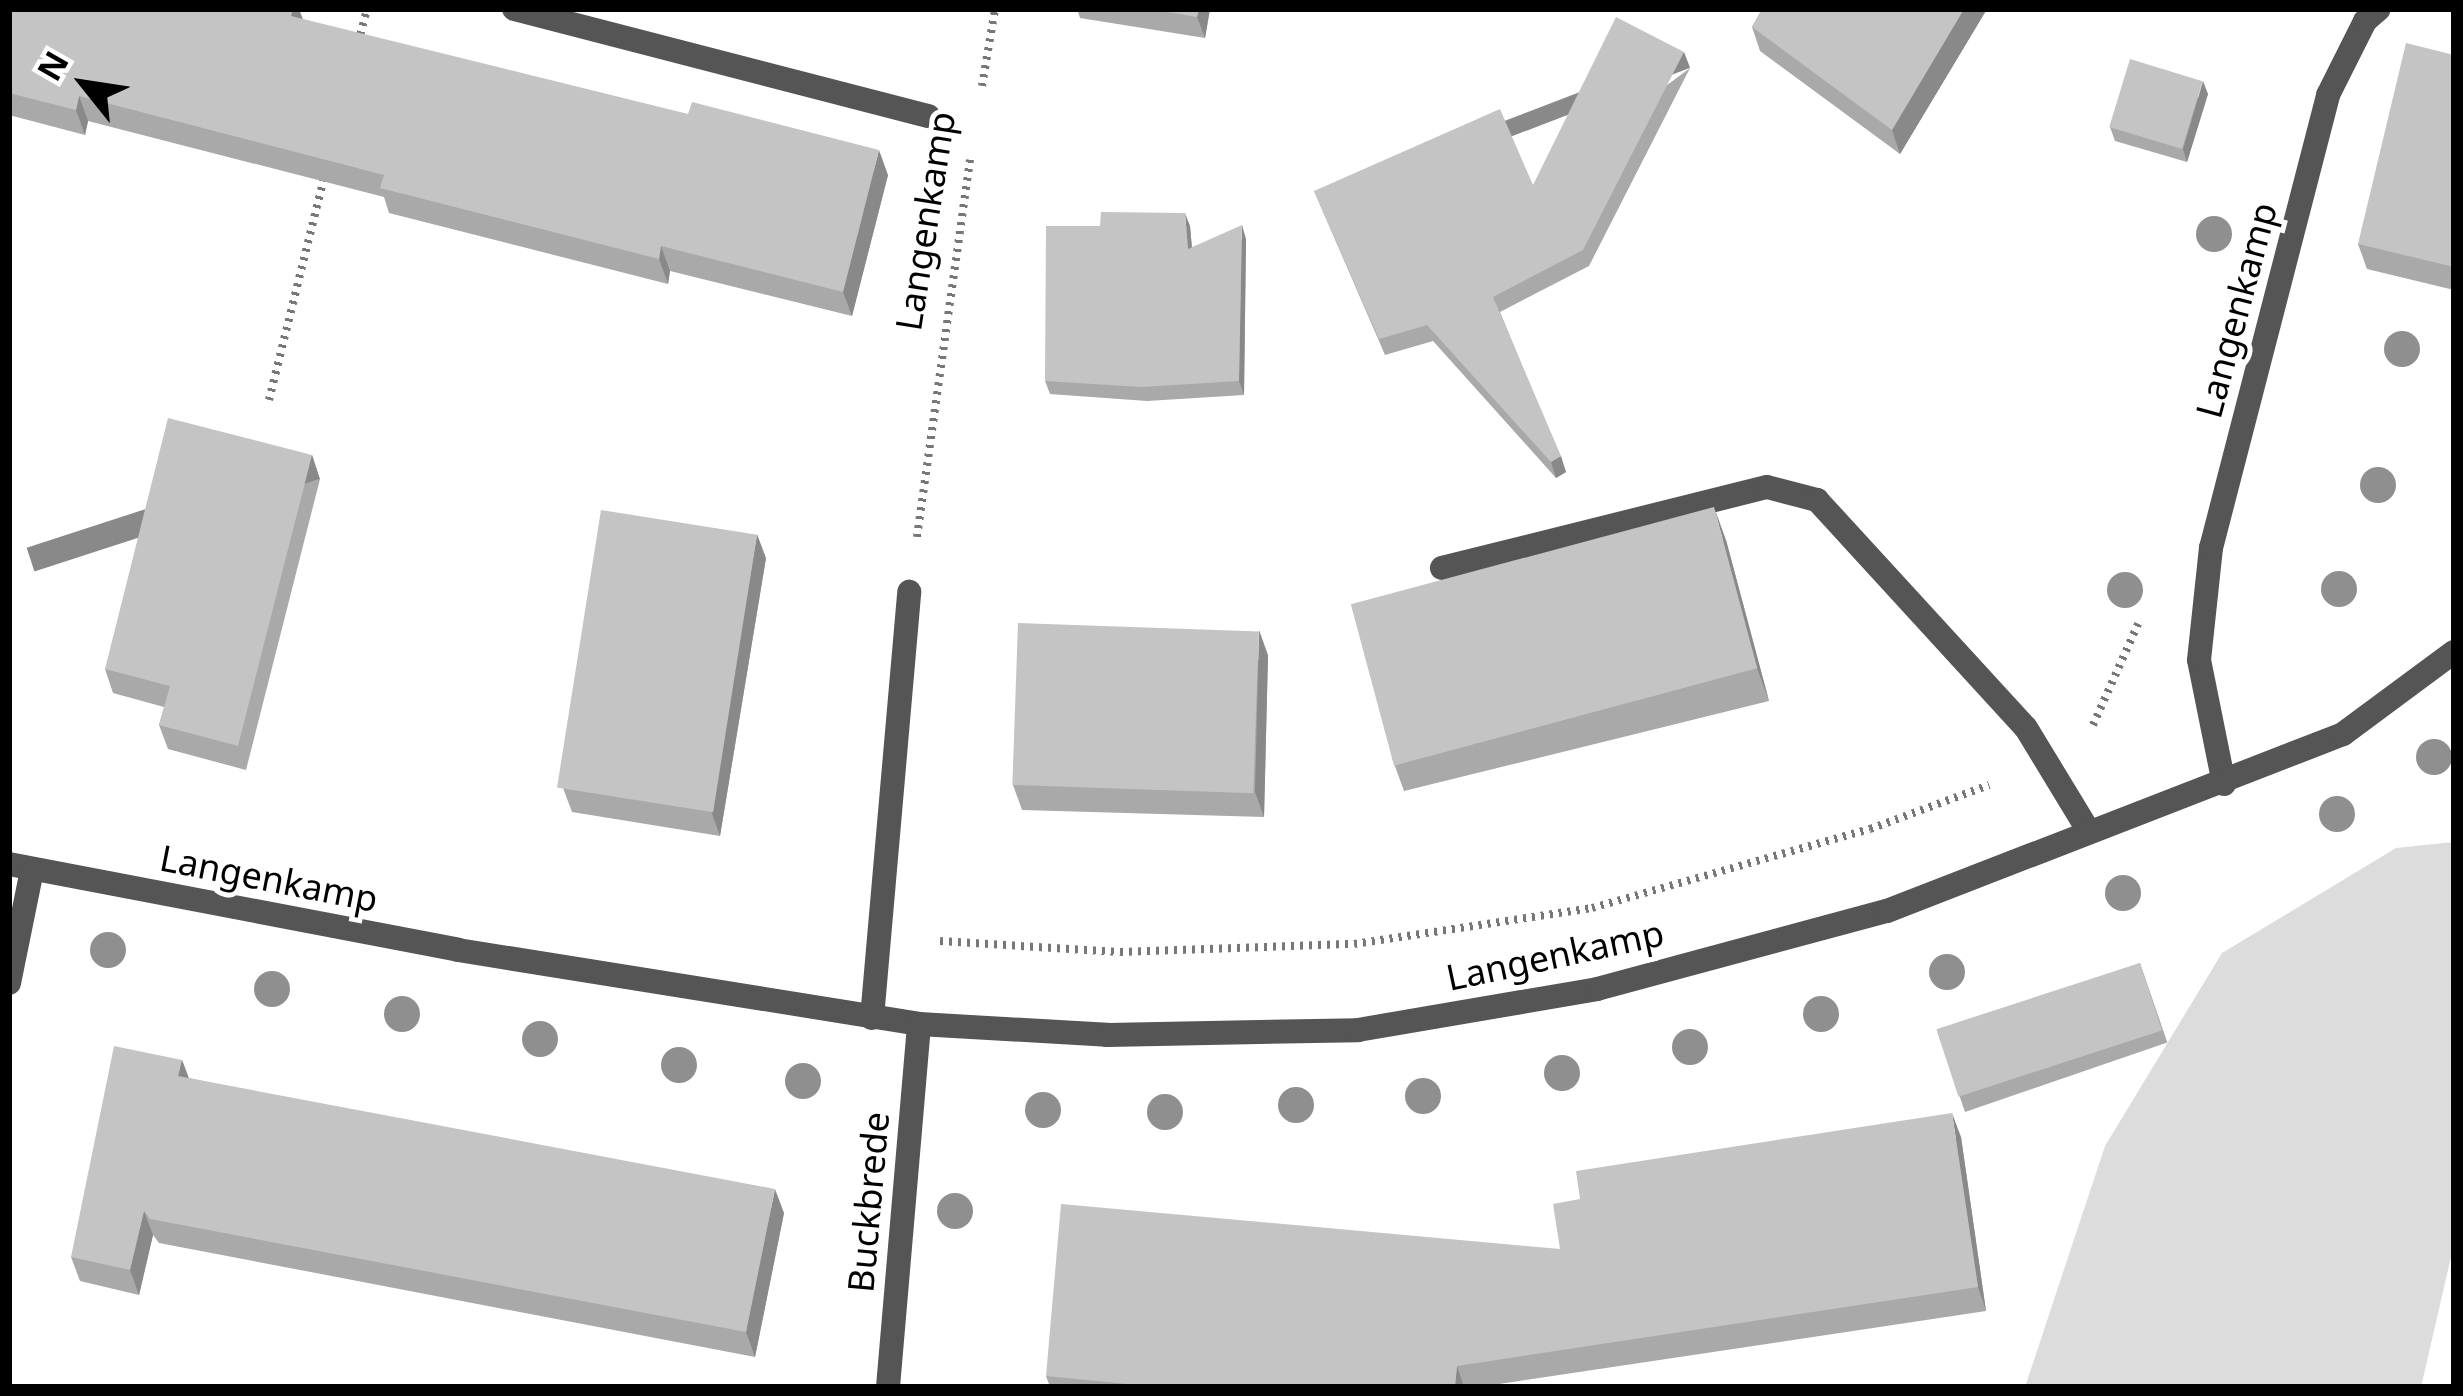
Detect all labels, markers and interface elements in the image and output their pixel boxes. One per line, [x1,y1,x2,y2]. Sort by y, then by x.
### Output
north arrow [24,24,144,144]
text: N [26,43,79,89]
street label: Langenkamp [886,108,964,334]
street label: Langenkamp [2187,198,2285,422]
street label: Langenkamp [156,836,382,920]
street label: Langenkamp [1442,911,1668,999]
street label: Buckbrede [839,1110,897,1294]

